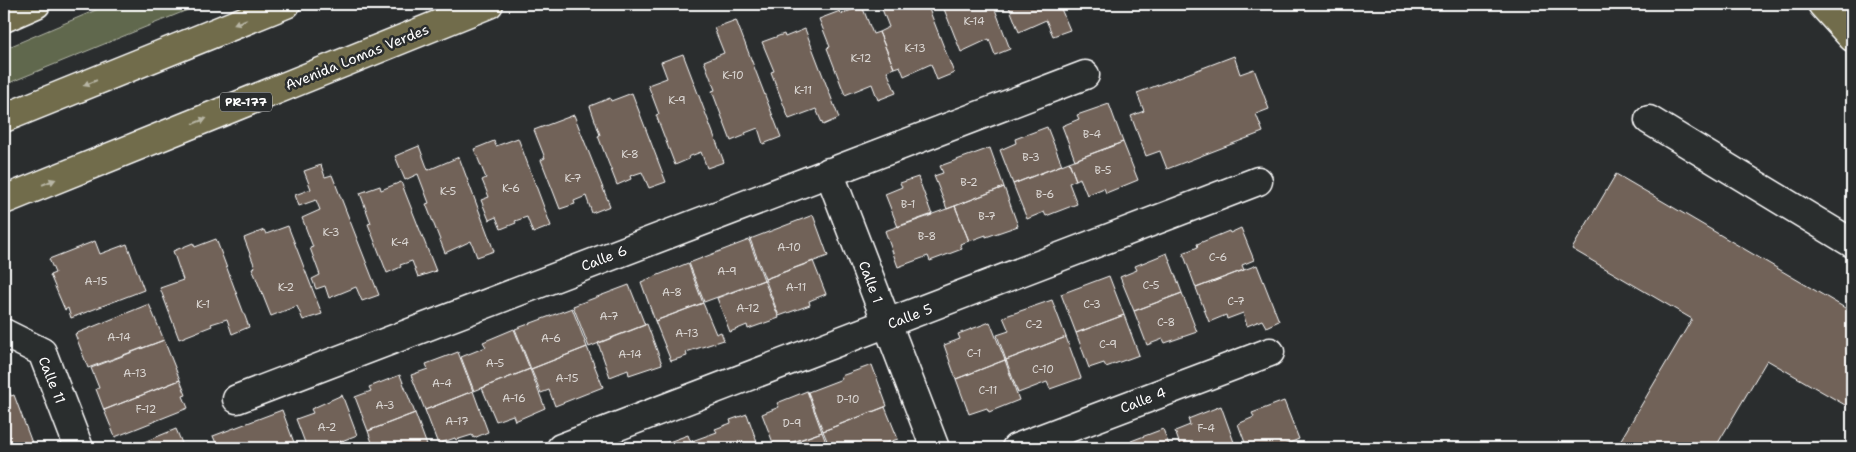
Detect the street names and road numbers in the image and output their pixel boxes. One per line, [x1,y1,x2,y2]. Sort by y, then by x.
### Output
street label: Avenida Lomas Verdes [283,20,431,94]
road number: PR-177 [220,92,272,111]
street label: Calle 6 [578,241,630,275]
street label: Calle 1 [855,258,887,306]
street label: Calle 5 [885,299,935,333]
street label: Calle 11 [34,354,70,406]
street label: Calle 4 [1117,383,1169,417]

